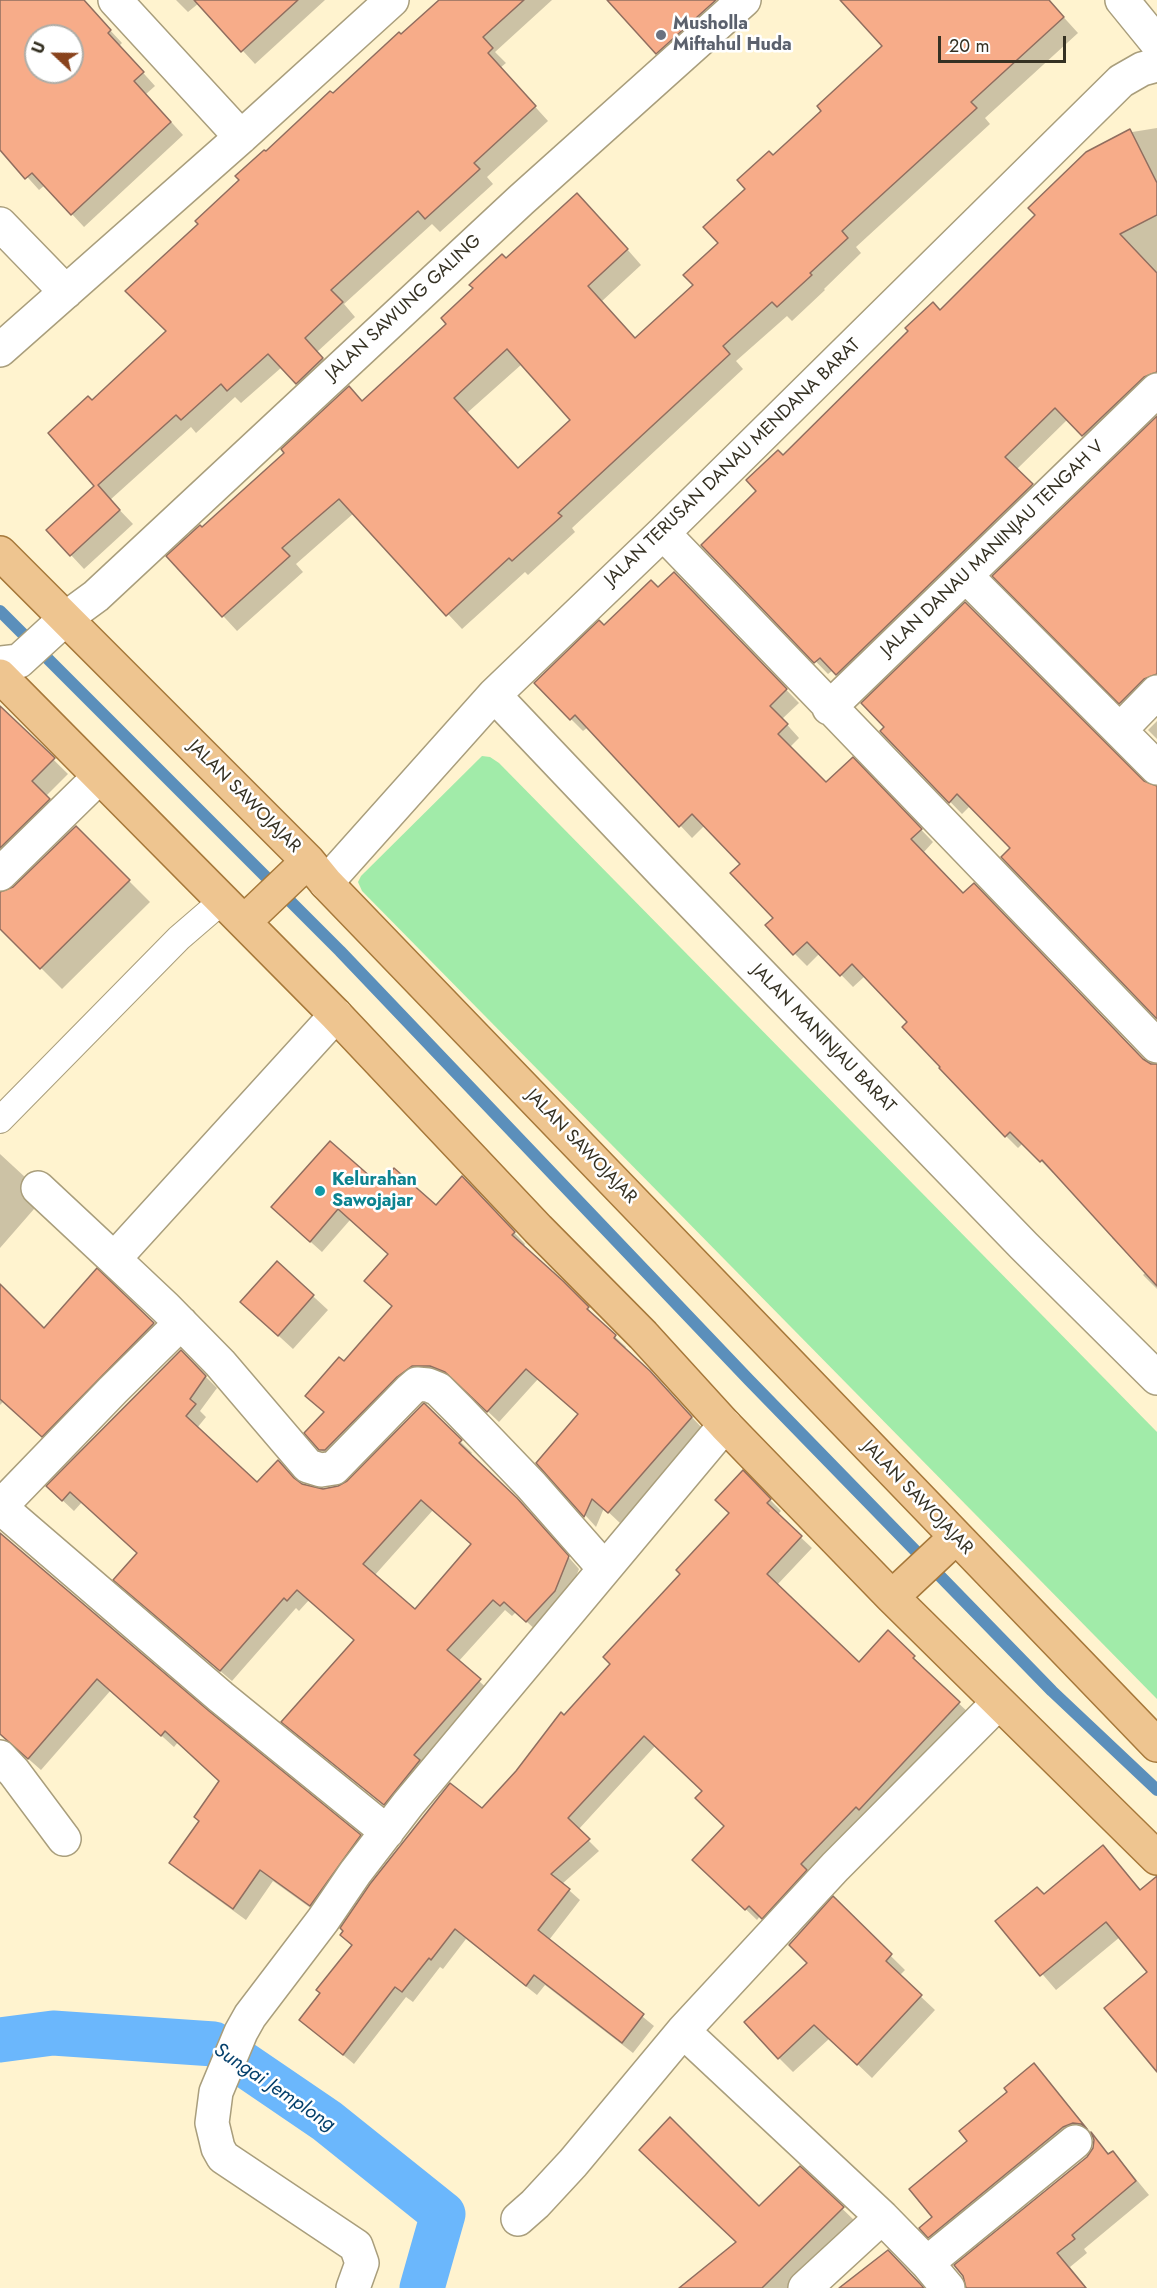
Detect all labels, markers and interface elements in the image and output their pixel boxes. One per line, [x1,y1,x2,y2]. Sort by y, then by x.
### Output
place label: Musholla Miftahul Huda [673,14,792,57]
north arrow [24,24,84,84]
scale bar [941,24,1068,62]
marker: Musholla Miftahul Huda [654,28,668,42]
text: 20 m [949,33,989,59]
text: U [26,38,51,57]
street label: JALAN SAWUNG GALING [322,231,486,385]
street label: JALAN TERUSAN DANAU MENDANA BARAT [601,335,865,591]
street label: JALAN DANAU MANINJAU TENGAH V [877,437,1109,661]
street label: JALAN SAWOJAJAR [183,736,305,858]
street label: JALAN MANINJAU BARAT [746,960,900,1118]
street label: JALAN SAWOJAJAR [521,1085,641,1209]
place label: Kelurahan Sawojajar [332,1170,417,1212]
marker: Kelurahan Sawojajar [313,1184,327,1198]
street label: JALAN SAWOJAJAR [857,1436,977,1560]
water label: Sungai Jemplong [209,2039,339,2137]

